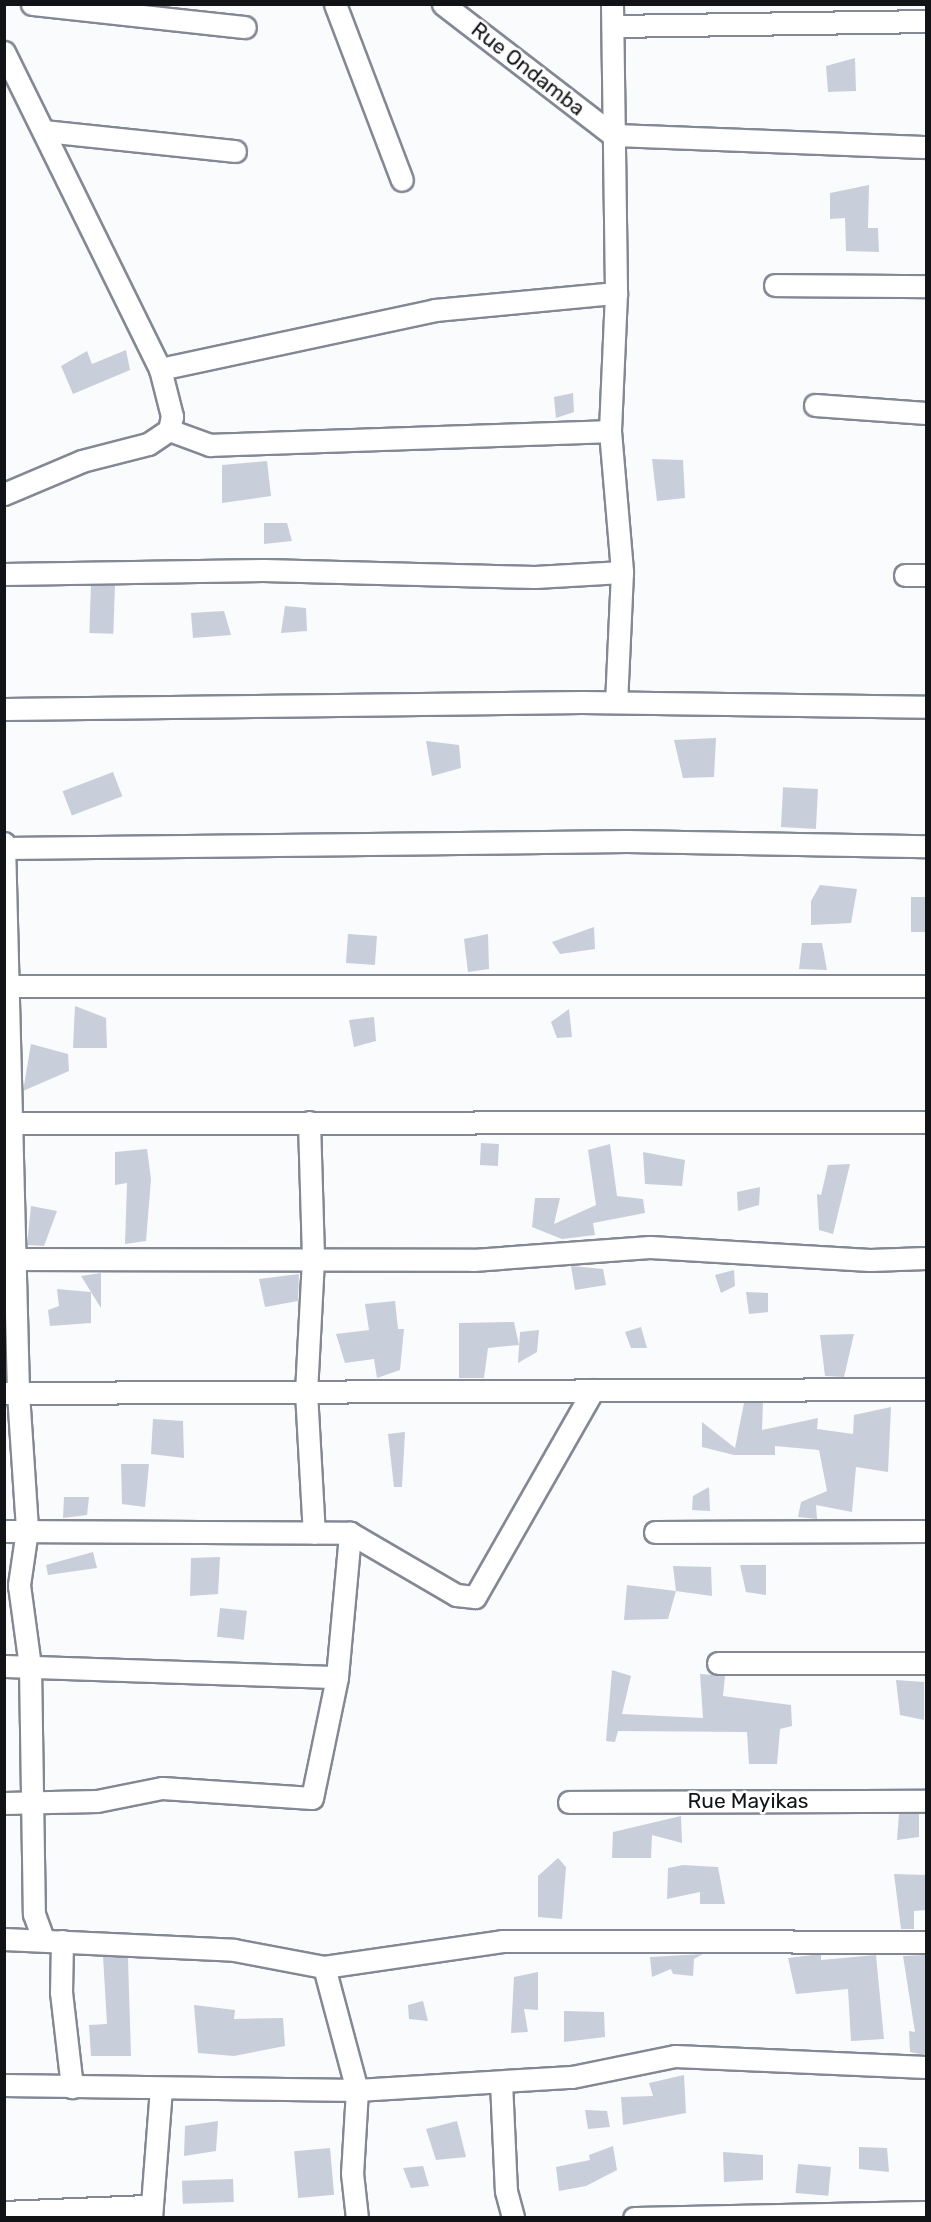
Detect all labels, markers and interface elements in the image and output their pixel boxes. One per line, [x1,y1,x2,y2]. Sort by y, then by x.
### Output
street label: Rue Ondamba [466,17,590,121]
street label: Rue Mayikas [688,1788,808,1814]

